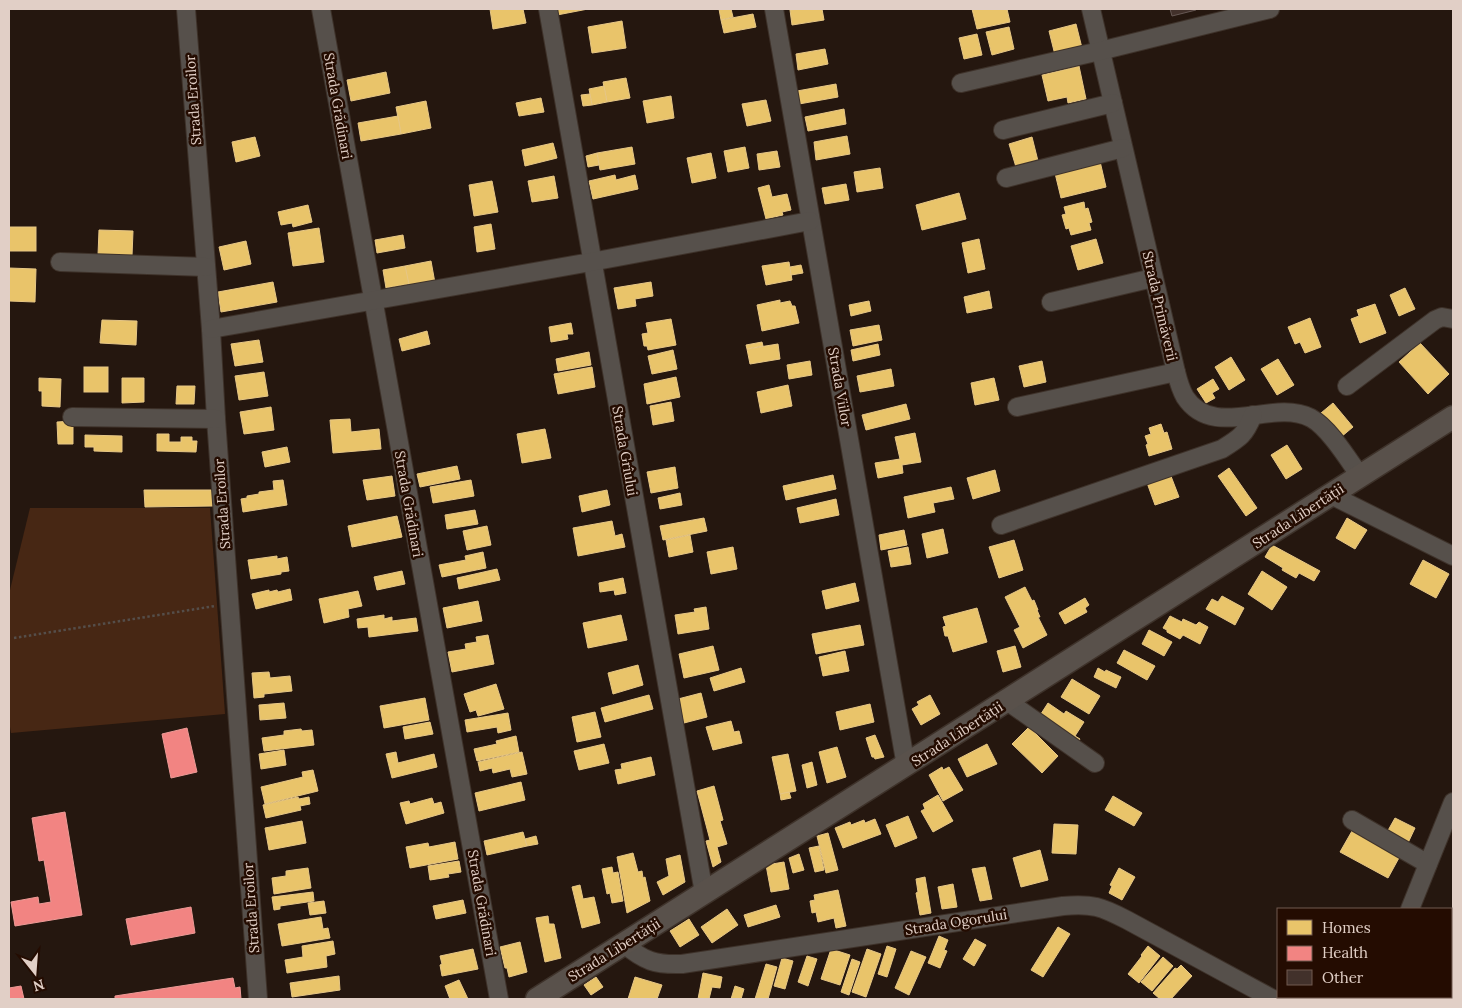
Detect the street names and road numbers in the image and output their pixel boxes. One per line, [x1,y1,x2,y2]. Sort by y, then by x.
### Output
street label: Strada Grădinari [320,51,356,161]
street label: Strada Eroilor [181,54,205,146]
street label: Strada Primăverii [1139,249,1181,363]
street label: Strada Viilor [824,346,856,428]
street label: Strada Grîului [608,405,642,497]
street label: Strada Grădinari [391,449,427,559]
street label: Strada Eroilor [210,458,234,550]
street label: Strada Libertății [1249,480,1347,552]
street label: Strada Libertății [908,698,1006,770]
street label: Strada Grădinari [464,848,500,958]
street label: Strada Eroilor [239,862,263,954]
street label: Strada Ogorului [904,905,1008,939]
street label: Strada Libertății [564,914,664,986]

